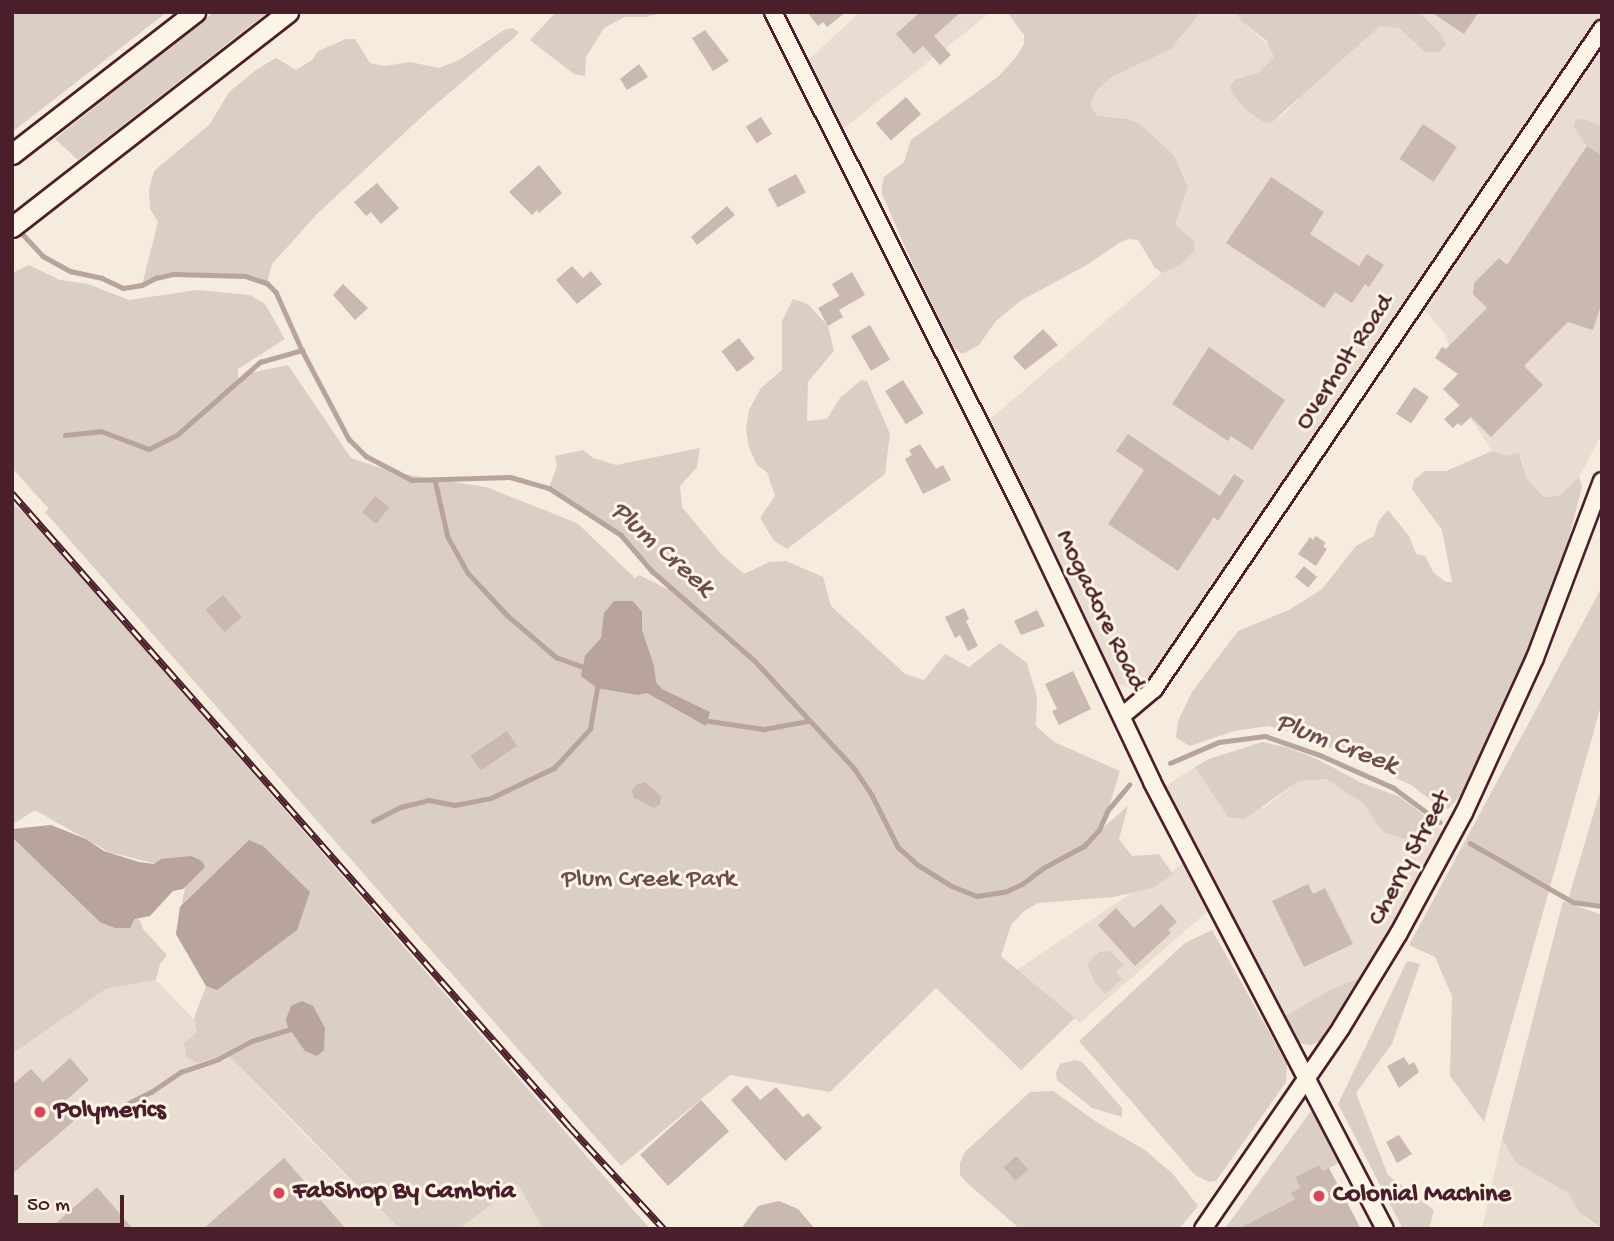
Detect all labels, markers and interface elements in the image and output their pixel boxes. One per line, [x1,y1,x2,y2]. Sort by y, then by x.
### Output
street label: Overholt Road [1289,289,1403,437]
water label: Plum Creek [602,495,720,605]
street label: Mogadore Road [1047,525,1151,697]
water label: Plum Creek [1270,706,1402,784]
street label: Cherry Street [1362,786,1460,932]
park label: Plum Creek Park [562,865,736,897]
place label: Polymerics [54,1096,165,1128]
marker: Polymerics [32,1104,48,1120]
place label: FabShop By Cambria [293,1177,515,1209]
place label: Colonial Machine [1333,1180,1511,1212]
scale bar [18,1182,128,1226]
marker: FabShop By Cambria [271,1185,287,1201]
marker: Colonial Machine [1311,1188,1327,1204]
text: 50 m [27,1194,70,1219]

